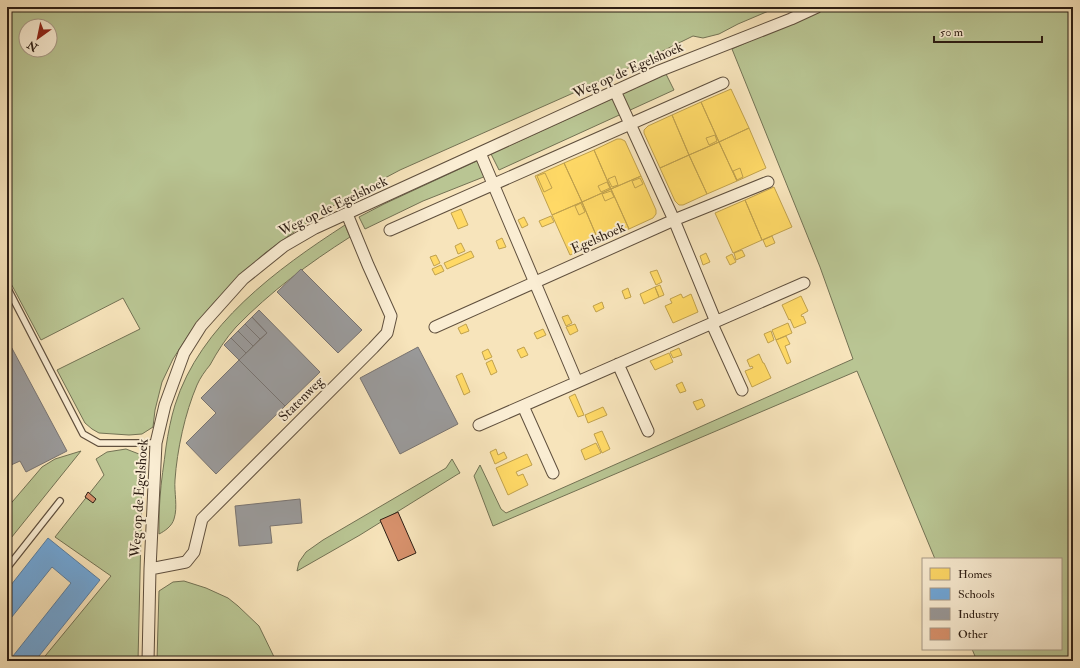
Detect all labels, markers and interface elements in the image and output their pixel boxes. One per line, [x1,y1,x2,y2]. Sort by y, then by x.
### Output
north arrow [18,18,58,58]
scale bar [934,18,1042,44]
text: 50 m [940,25,964,40]
text: N [24,37,41,55]
street label: Weg op de Egelshoek [569,38,686,103]
street label: Weg op de Egelshoek [275,172,391,241]
street label: Egelshoek [568,218,628,258]
street label: Statenweg [275,372,328,425]
street label: Weg op de Egelshoek [126,438,153,559]
legend [922,558,1062,650]
text: Homes [958,567,992,582]
text: Schools [958,587,995,602]
text: Industry [958,607,1000,622]
text: Other [958,627,988,642]

